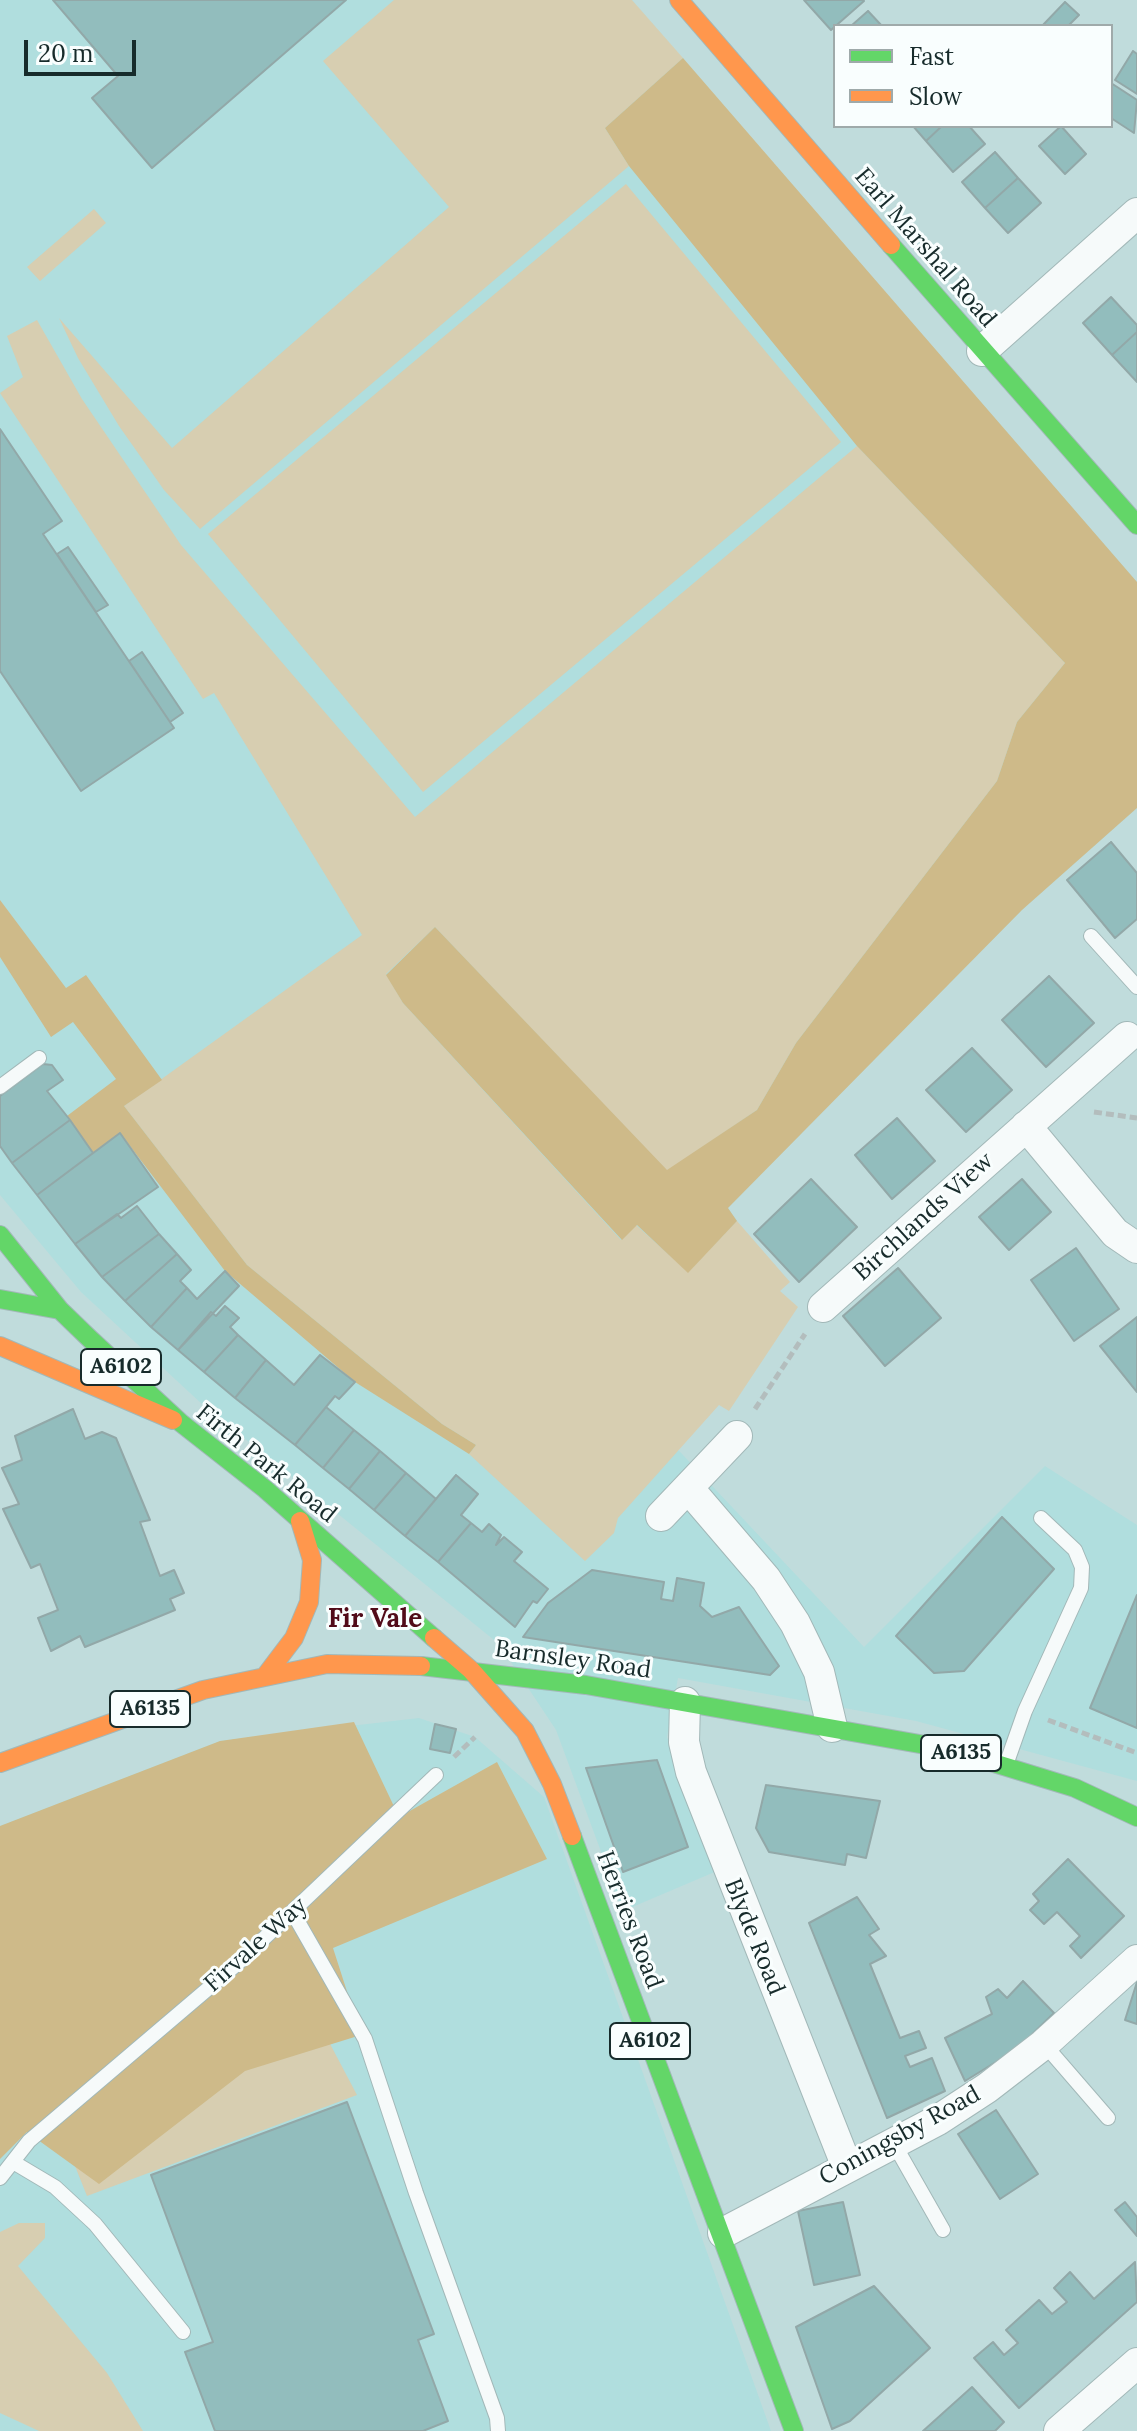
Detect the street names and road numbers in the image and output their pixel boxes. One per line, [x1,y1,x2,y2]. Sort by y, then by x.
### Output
street label: Earl Marshal Road [848,162,1002,334]
street label: Birchlands View [848,1147,1000,1287]
road number: A6102 [81,1349,161,1385]
street label: Firth Park Road [190,1399,342,1529]
street label: Barnsley Road [493,1635,653,1685]
road number: A6135 [110,1691,190,1727]
road number: A6135 [921,1735,1001,1771]
street label: Herries Road [590,1847,668,1993]
street label: Blyde Road [718,1875,790,1999]
street label: Firvale Way [199,1891,313,1999]
road number: A6102 [610,2023,690,2059]
street label: Coningsby Road [815,2080,985,2192]

